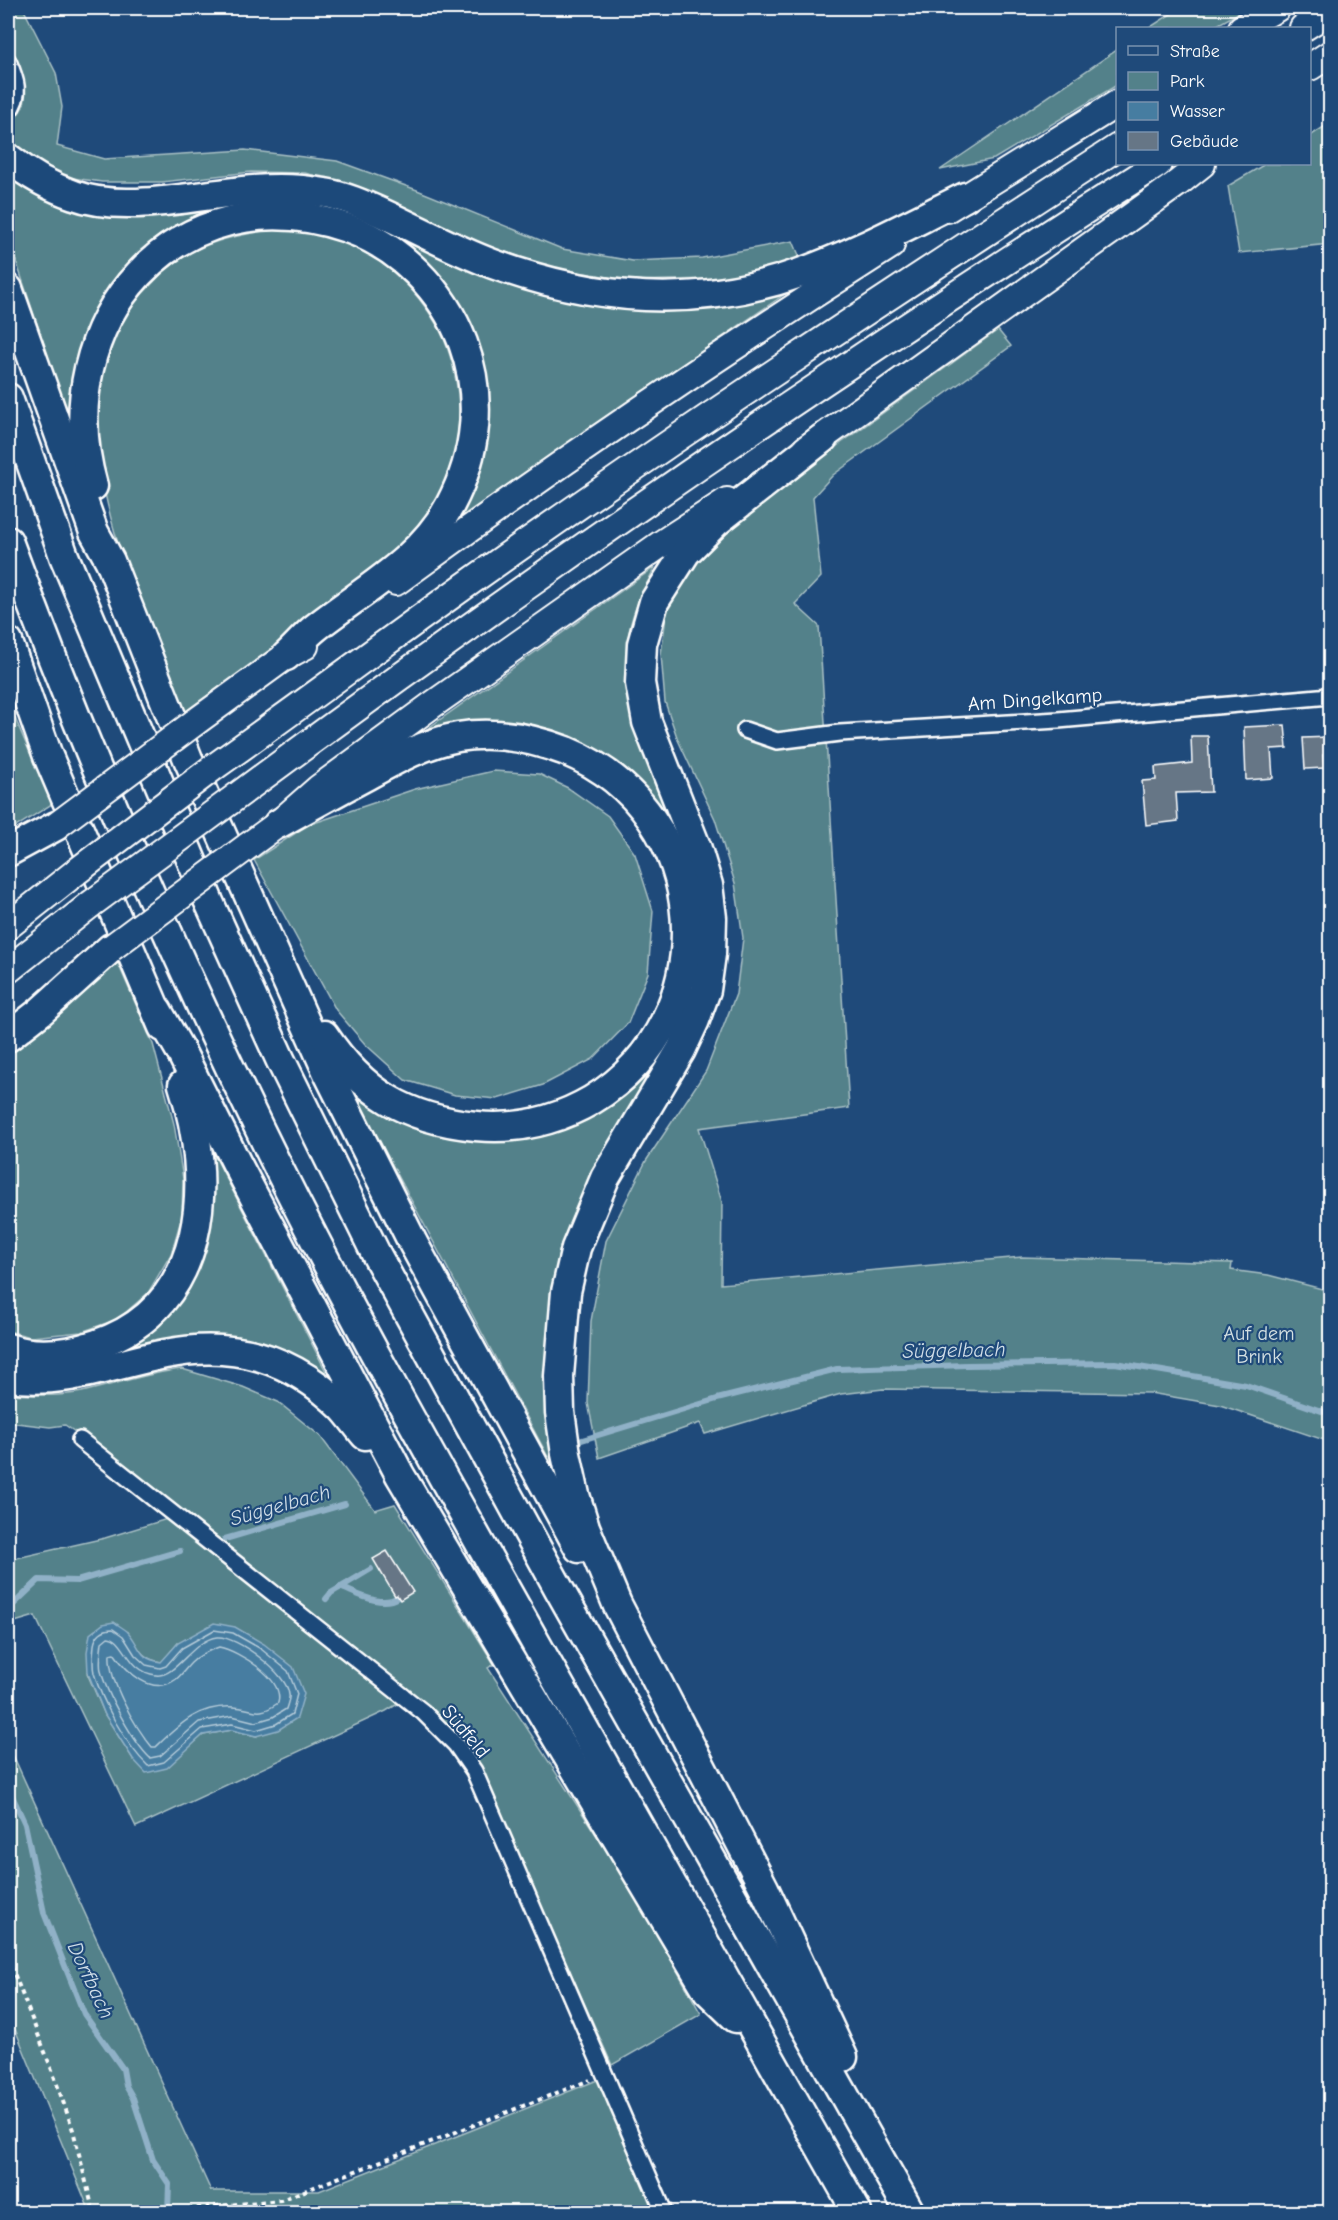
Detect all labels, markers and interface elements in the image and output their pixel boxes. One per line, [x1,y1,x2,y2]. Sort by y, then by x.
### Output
legend [1116,27,1311,165]
text: Straße [1170,41,1220,62]
text: Park [1170,71,1205,92]
text: Wasser [1170,101,1226,122]
text: Gebäude [1170,131,1239,152]
street label: Am Dingelkamp [967,683,1103,716]
park label: Auf dem Brink [1223,1322,1295,1368]
water label: Süggelbach [902,1337,1006,1363]
water label: Süggelbach [227,1479,333,1531]
street label: Südfeld [437,1700,494,1762]
water label: Dorfbach [63,1938,119,2022]

